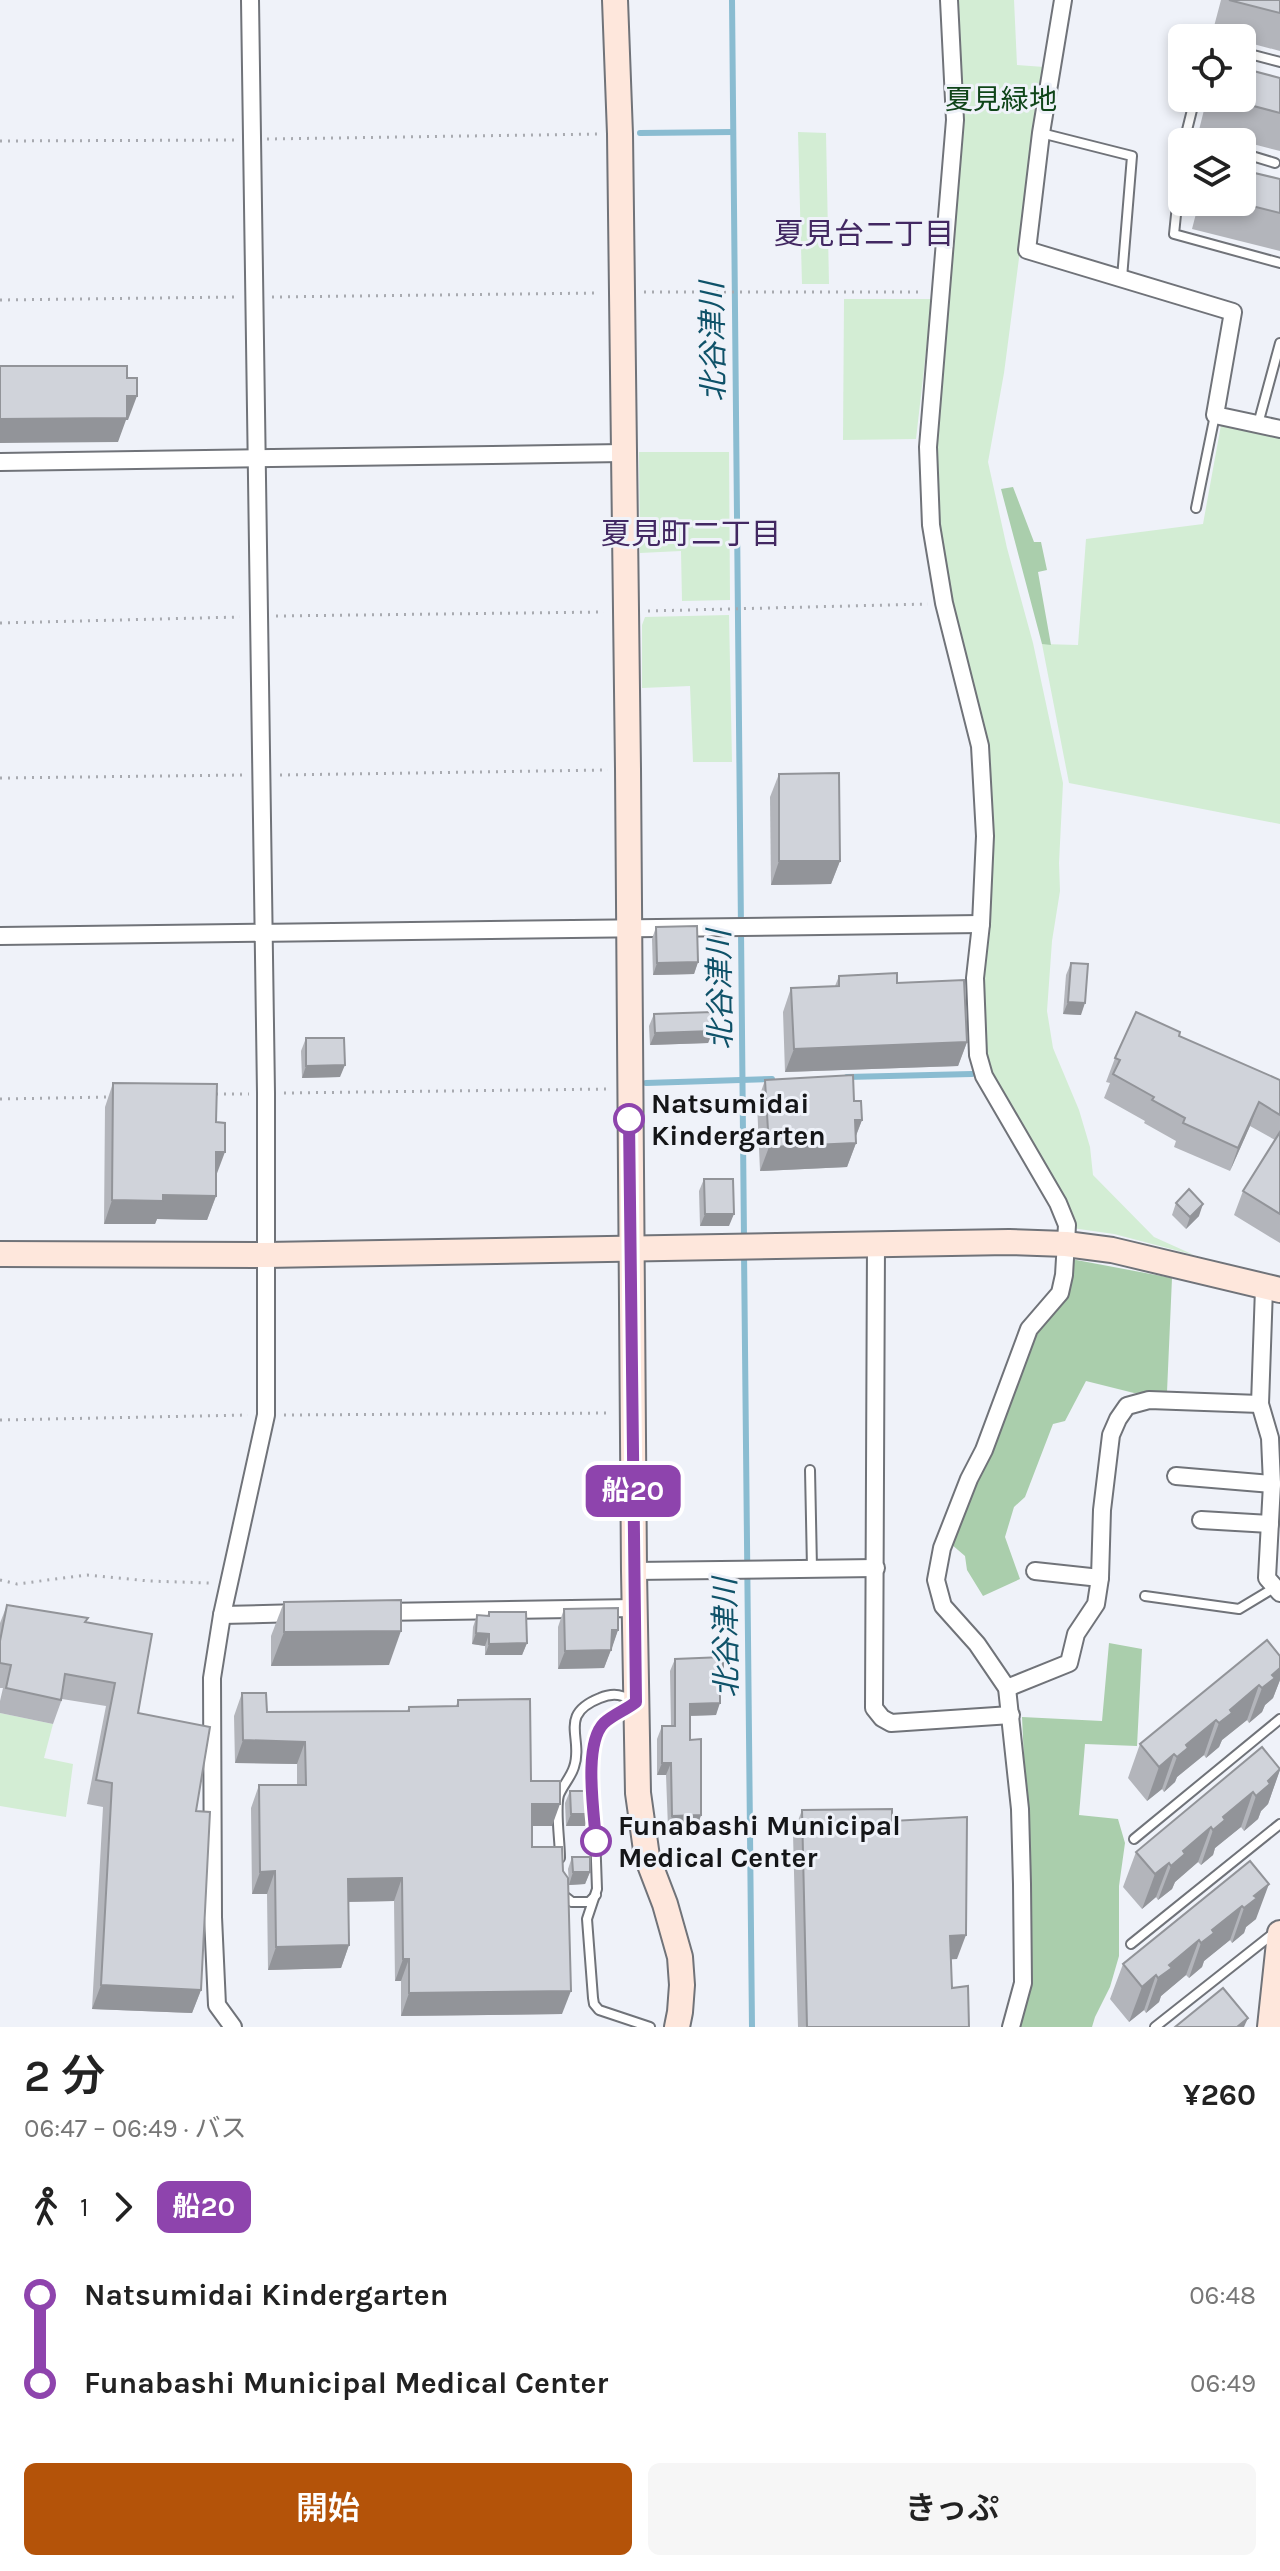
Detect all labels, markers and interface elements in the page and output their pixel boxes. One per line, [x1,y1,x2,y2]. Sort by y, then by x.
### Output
map controls [1168,24,1256,216]
button: locate [1168,24,1256,112]
park label: 夏見緑地 [945,83,1057,116]
button: layers [1168,128,1256,216]
district label: 夏見台二丁目 [774,216,954,252]
water label: 北谷津川 [694,279,732,402]
district label: 夏見町二丁目 [601,516,781,552]
water label: 北谷津川 [701,927,739,1050]
place label: Natsumidai Kindergarten [651,1087,826,1152]
marker: Natsumidai Kindergarten [614,1104,644,1134]
line badge: 船20 [587,1465,679,1517]
text: 船20 [602,1474,664,1507]
water label: 北谷津川 [707,1575,745,1698]
place label: Funabashi Municipal Medical Center [618,1809,901,1874]
marker: Funabashi Municipal Medical Center [581,1826,611,1856]
text: 2 分 [24,2051,105,2102]
text: ¥260 [1183,2077,1256,2113]
text: 06:47 – 06:49 · バス [24,2113,247,2144]
icon: walk [24,2185,68,2229]
icon: forward [101,2185,145,2229]
text: 船20 [173,2190,235,2223]
text: 1 [80,2192,89,2223]
text: Natsumidai Kindergarten [84,2277,448,2313]
text: 06:48 [1189,2280,1256,2311]
text: Funabashi Municipal Medical Center [84,2365,608,2401]
text: 06:49 [1190,2368,1256,2399]
button: 開始 [24,2463,632,2555]
button: きっぷ [648,2463,1256,2555]

